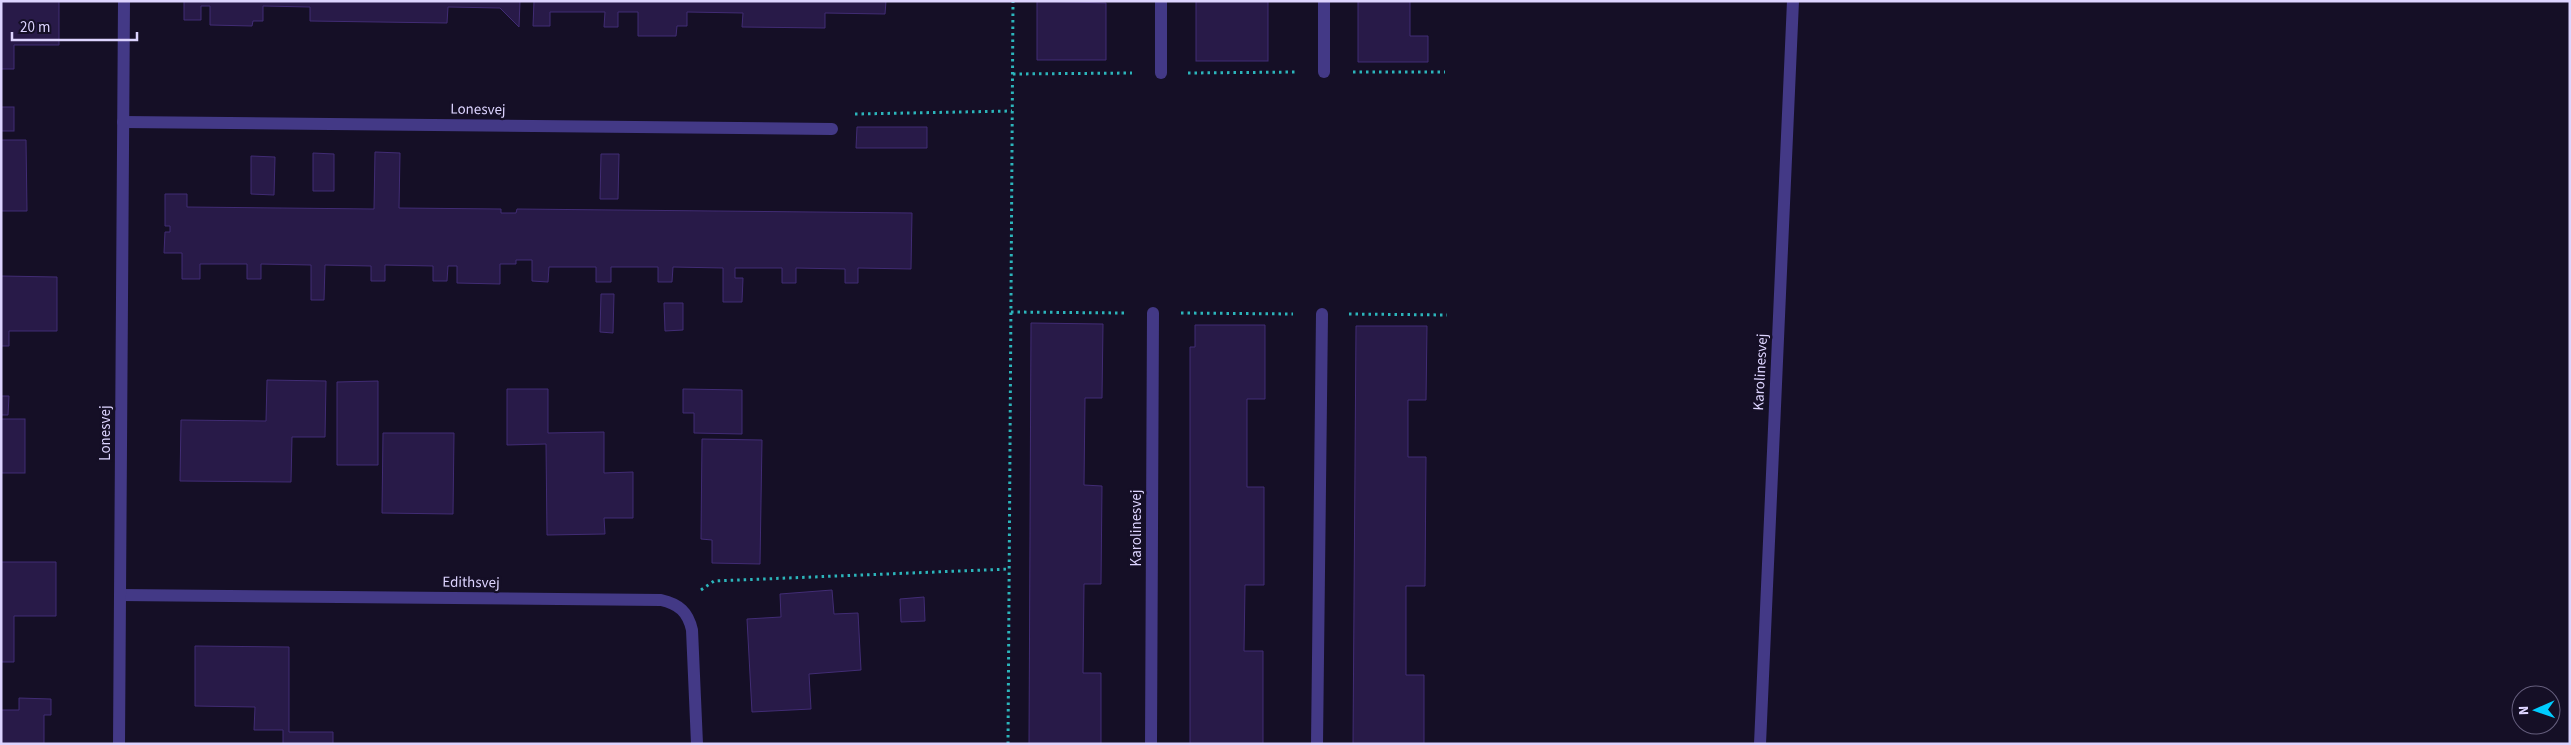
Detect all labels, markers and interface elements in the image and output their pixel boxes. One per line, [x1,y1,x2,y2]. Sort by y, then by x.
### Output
scale bar [12,10,138,42]
text: 20 m [20,17,50,38]
street label: Lonesvej [450,99,506,120]
street label: Karolinesvej [1748,333,1773,411]
street label: Lonesvej [95,405,116,461]
street label: Karolinesvej [1126,490,1147,566]
street label: Edithsvej [442,572,500,593]
north arrow [2511,685,2561,735]
text: N [2514,705,2534,715]

